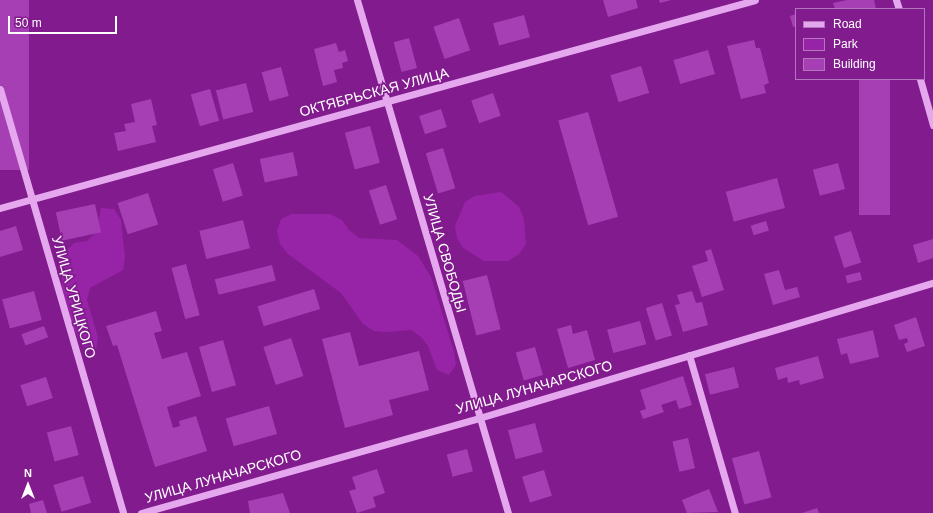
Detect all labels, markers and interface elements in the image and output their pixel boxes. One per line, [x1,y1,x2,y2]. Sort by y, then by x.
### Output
scale bar [10,8,119,34]
legend [795,8,925,80]
text: 50 m [15,16,42,30]
text: Road [833,17,862,31]
text: Park [833,37,858,51]
text: Building [833,57,876,71]
street label: ОКТЯБРЬСКАЯ УЛИЦА [298,64,450,120]
street label: УЛИЦА СВОБОДЫ [420,192,470,314]
street label: УЛИЦА УРИЦКОГО [48,234,100,360]
street label: УЛИЦА ЛУНАЧАРСКОГО [454,357,614,417]
street label: УЛИЦА ЛУНАЧАРСКОГО [143,446,303,506]
north arrow [8,465,48,505]
text: N [24,467,32,479]

